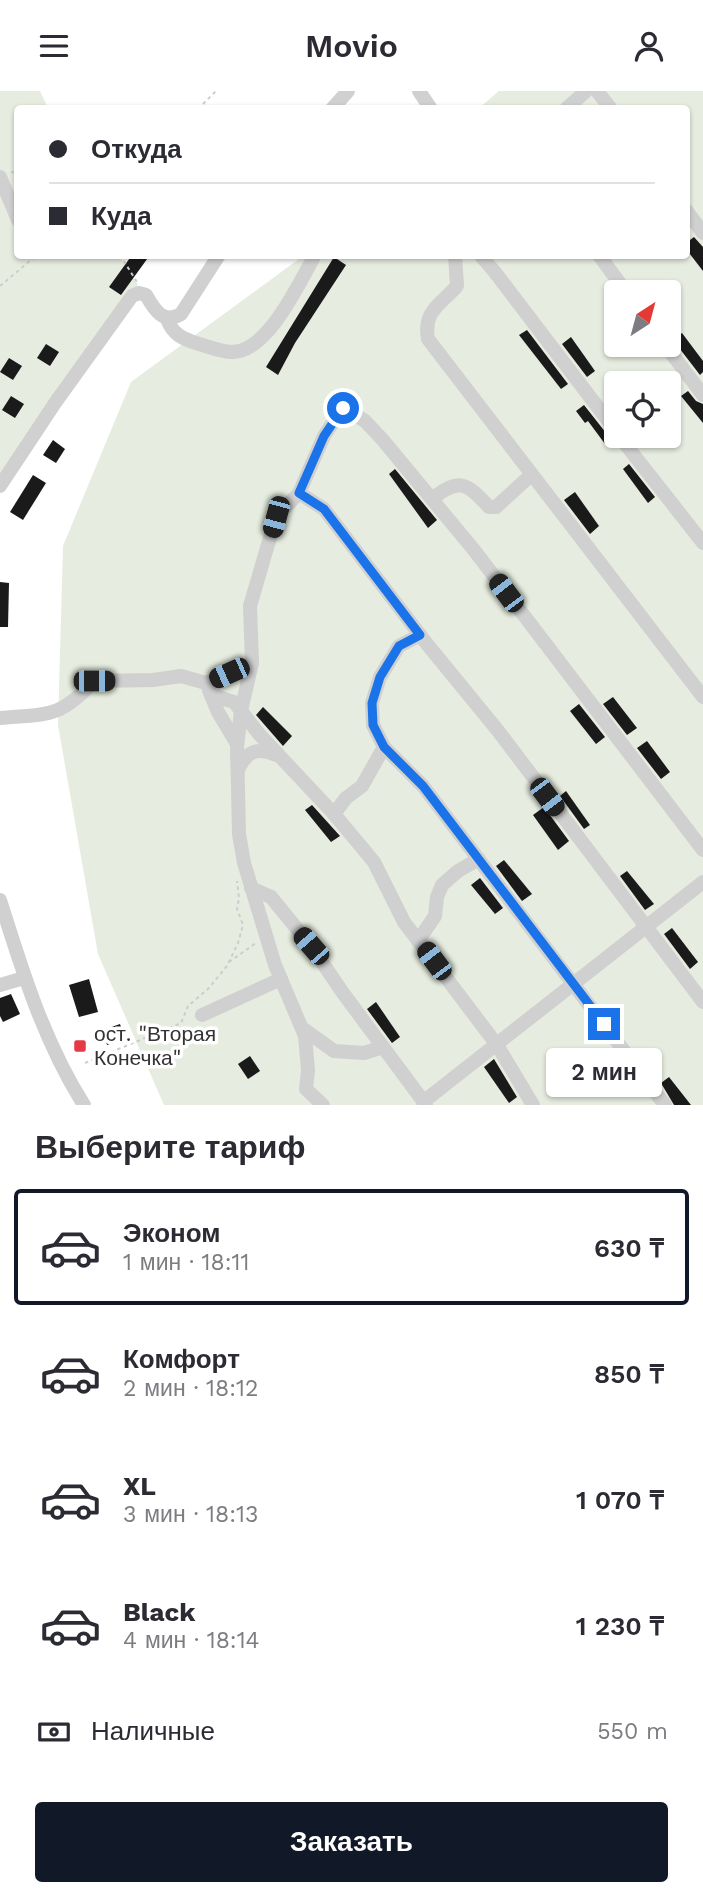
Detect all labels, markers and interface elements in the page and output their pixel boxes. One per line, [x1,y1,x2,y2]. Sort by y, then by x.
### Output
icon: menu [35,27,73,65]
text: Movio [305,27,398,65]
icon: person [630,27,668,65]
text: Откуда [91,134,182,164]
text: Куда [91,201,152,231]
north arrow [604,280,681,357]
map controls [604,280,681,448]
button: locate [604,371,681,448]
route start [327,392,359,424]
car [261,494,292,540]
car [485,570,528,616]
car [206,655,253,691]
car [74,671,116,692]
car [526,774,569,820]
car [290,923,333,969]
car [413,938,456,984]
route end [588,1008,620,1040]
place label: ост. "Вторая Конечка" [94,1021,216,1070]
marker: ост. "Вторая Конечка" [72,1038,88,1054]
callout: 2 мин [546,1049,662,1097]
text: 2 мин [571,1059,637,1086]
text: Выберите тариф [35,1128,306,1166]
icon: car [39,1216,102,1279]
text: Эконом [123,1218,221,1248]
text: 630 ₸ [594,1233,664,1263]
text: 1 мин · 18:11 [123,1249,250,1276]
icon: car [39,1342,102,1405]
text: Комфорт [123,1344,240,1374]
text: 850 ₸ [594,1359,664,1389]
text: 2 мин · 18:12 [123,1375,258,1402]
icon: car [39,1468,102,1531]
text: XL [123,1471,156,1501]
text: 1 070 ₸ [576,1485,664,1515]
text: 3 мин · 18:13 [123,1501,258,1528]
icon: car [39,1594,102,1657]
text: Black [123,1597,195,1627]
text: 1 230 ₸ [576,1611,664,1641]
text: 4 мин · 18:14 [123,1627,260,1654]
icon: cash [35,1713,73,1751]
text: Наличные [91,1716,215,1746]
text: 550 m [597,1718,668,1745]
button: Заказать [35,1802,668,1882]

